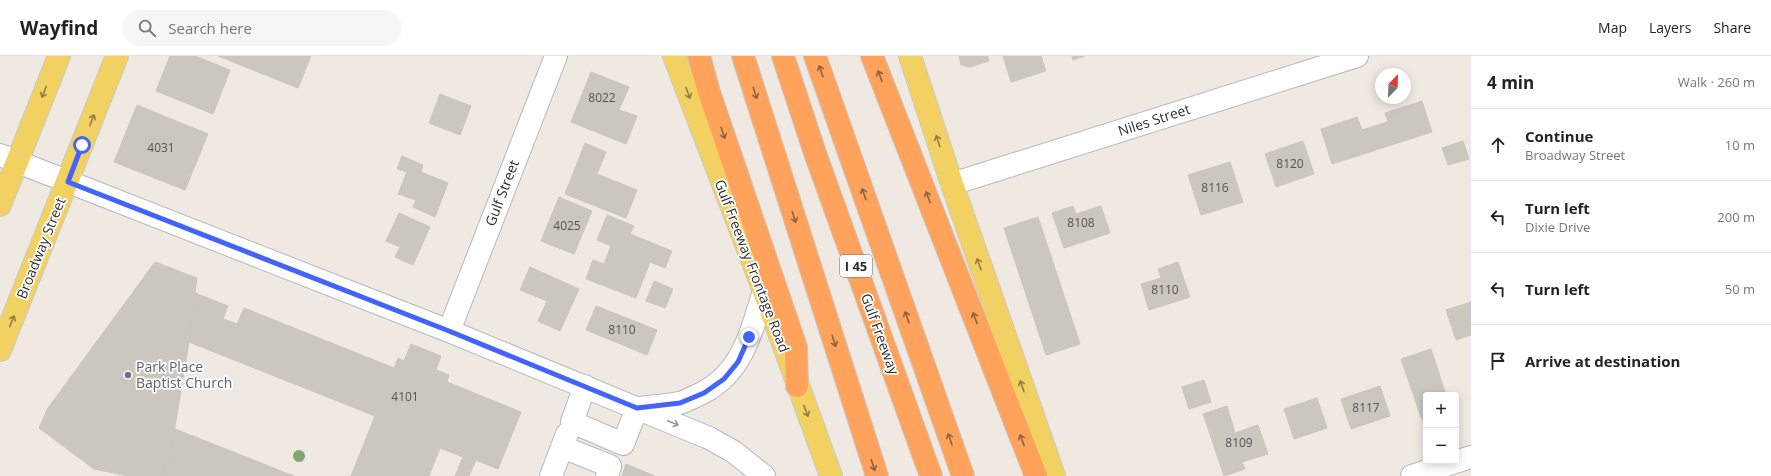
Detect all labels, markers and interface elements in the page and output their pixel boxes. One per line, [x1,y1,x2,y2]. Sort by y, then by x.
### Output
search box [122,10,402,46]
text: Wayfind [20,15,98,41]
icon: search [136,17,158,39]
text: Search here [168,18,252,38]
text: Map [1598,18,1627,37]
text: Layers [1649,18,1691,37]
text: Share [1713,18,1751,37]
one-way arrow [816,66,824,78]
north arrow [1375,68,1411,104]
one-way arrow [876,71,883,83]
text: 4 min [1487,71,1534,94]
text: Walk · 260 m [1678,73,1755,91]
one-way arrow [40,86,48,98]
one-way arrow [684,86,692,98]
one-way arrow [752,86,759,99]
house number: 8022 [588,89,616,106]
street label: Niles Street [1115,99,1192,140]
one-way arrow [89,114,97,126]
text: Continue [1525,126,1593,146]
one-way arrow [720,127,727,140]
icon: ahead [1487,134,1509,156]
one-way arrow [933,135,941,147]
route start [73,136,91,154]
text: 10 m [1725,136,1755,154]
house number: 4031 [147,139,175,156]
text: Broadway Street [1525,146,1625,164]
house number: 8120 [1276,155,1304,172]
street label: Gulf Street [480,157,523,229]
street label: Gulf Freeway Frontage Road [711,177,794,355]
house number: 8116 [1201,179,1229,196]
one-way arrow [860,187,867,200]
one-way arrow [923,192,931,204]
street label: Broadway Street [12,194,70,301]
text: Turn left [1525,198,1590,218]
icon: left [1487,206,1509,228]
text: 200 m [1717,208,1755,226]
one-way arrow [791,210,798,223]
house number: 8108 [1067,214,1095,231]
house number: 4025 [553,217,581,234]
text: Dixie Drive [1525,218,1590,236]
road number: I 45 [840,255,872,277]
one-way arrow [975,258,983,270]
icon: left [1487,278,1509,300]
text: Turn left [1525,279,1590,299]
text: 50 m [1725,280,1755,298]
house number: 8110 [1151,281,1179,298]
street label: Gulf Freeway [857,291,904,378]
one-way arrow [903,310,910,323]
one-way arrow [971,313,978,325]
one-way arrow [8,315,16,327]
house number: 8110 [608,321,636,338]
route end [740,328,758,346]
one-way arrow [830,335,838,347]
icon: arrive [1487,350,1509,372]
text: Arrive at destination [1525,351,1680,371]
place label: Park Place Baptist Church [136,357,232,392]
marker: Park Place Baptist Church [123,370,133,380]
one-way arrow [1018,381,1026,393]
house number: 4101 [391,388,419,405]
map controls [1423,392,1459,464]
button: + [1423,392,1459,428]
house number: 8117 [1352,399,1380,416]
one-way arrow [803,405,811,417]
one-way arrow [667,419,679,427]
button: − [1423,428,1459,464]
one-way arrow [946,433,953,446]
one-way arrow [1018,434,1026,446]
house number: 8109 [1225,434,1253,451]
one-way arrow [870,458,877,471]

